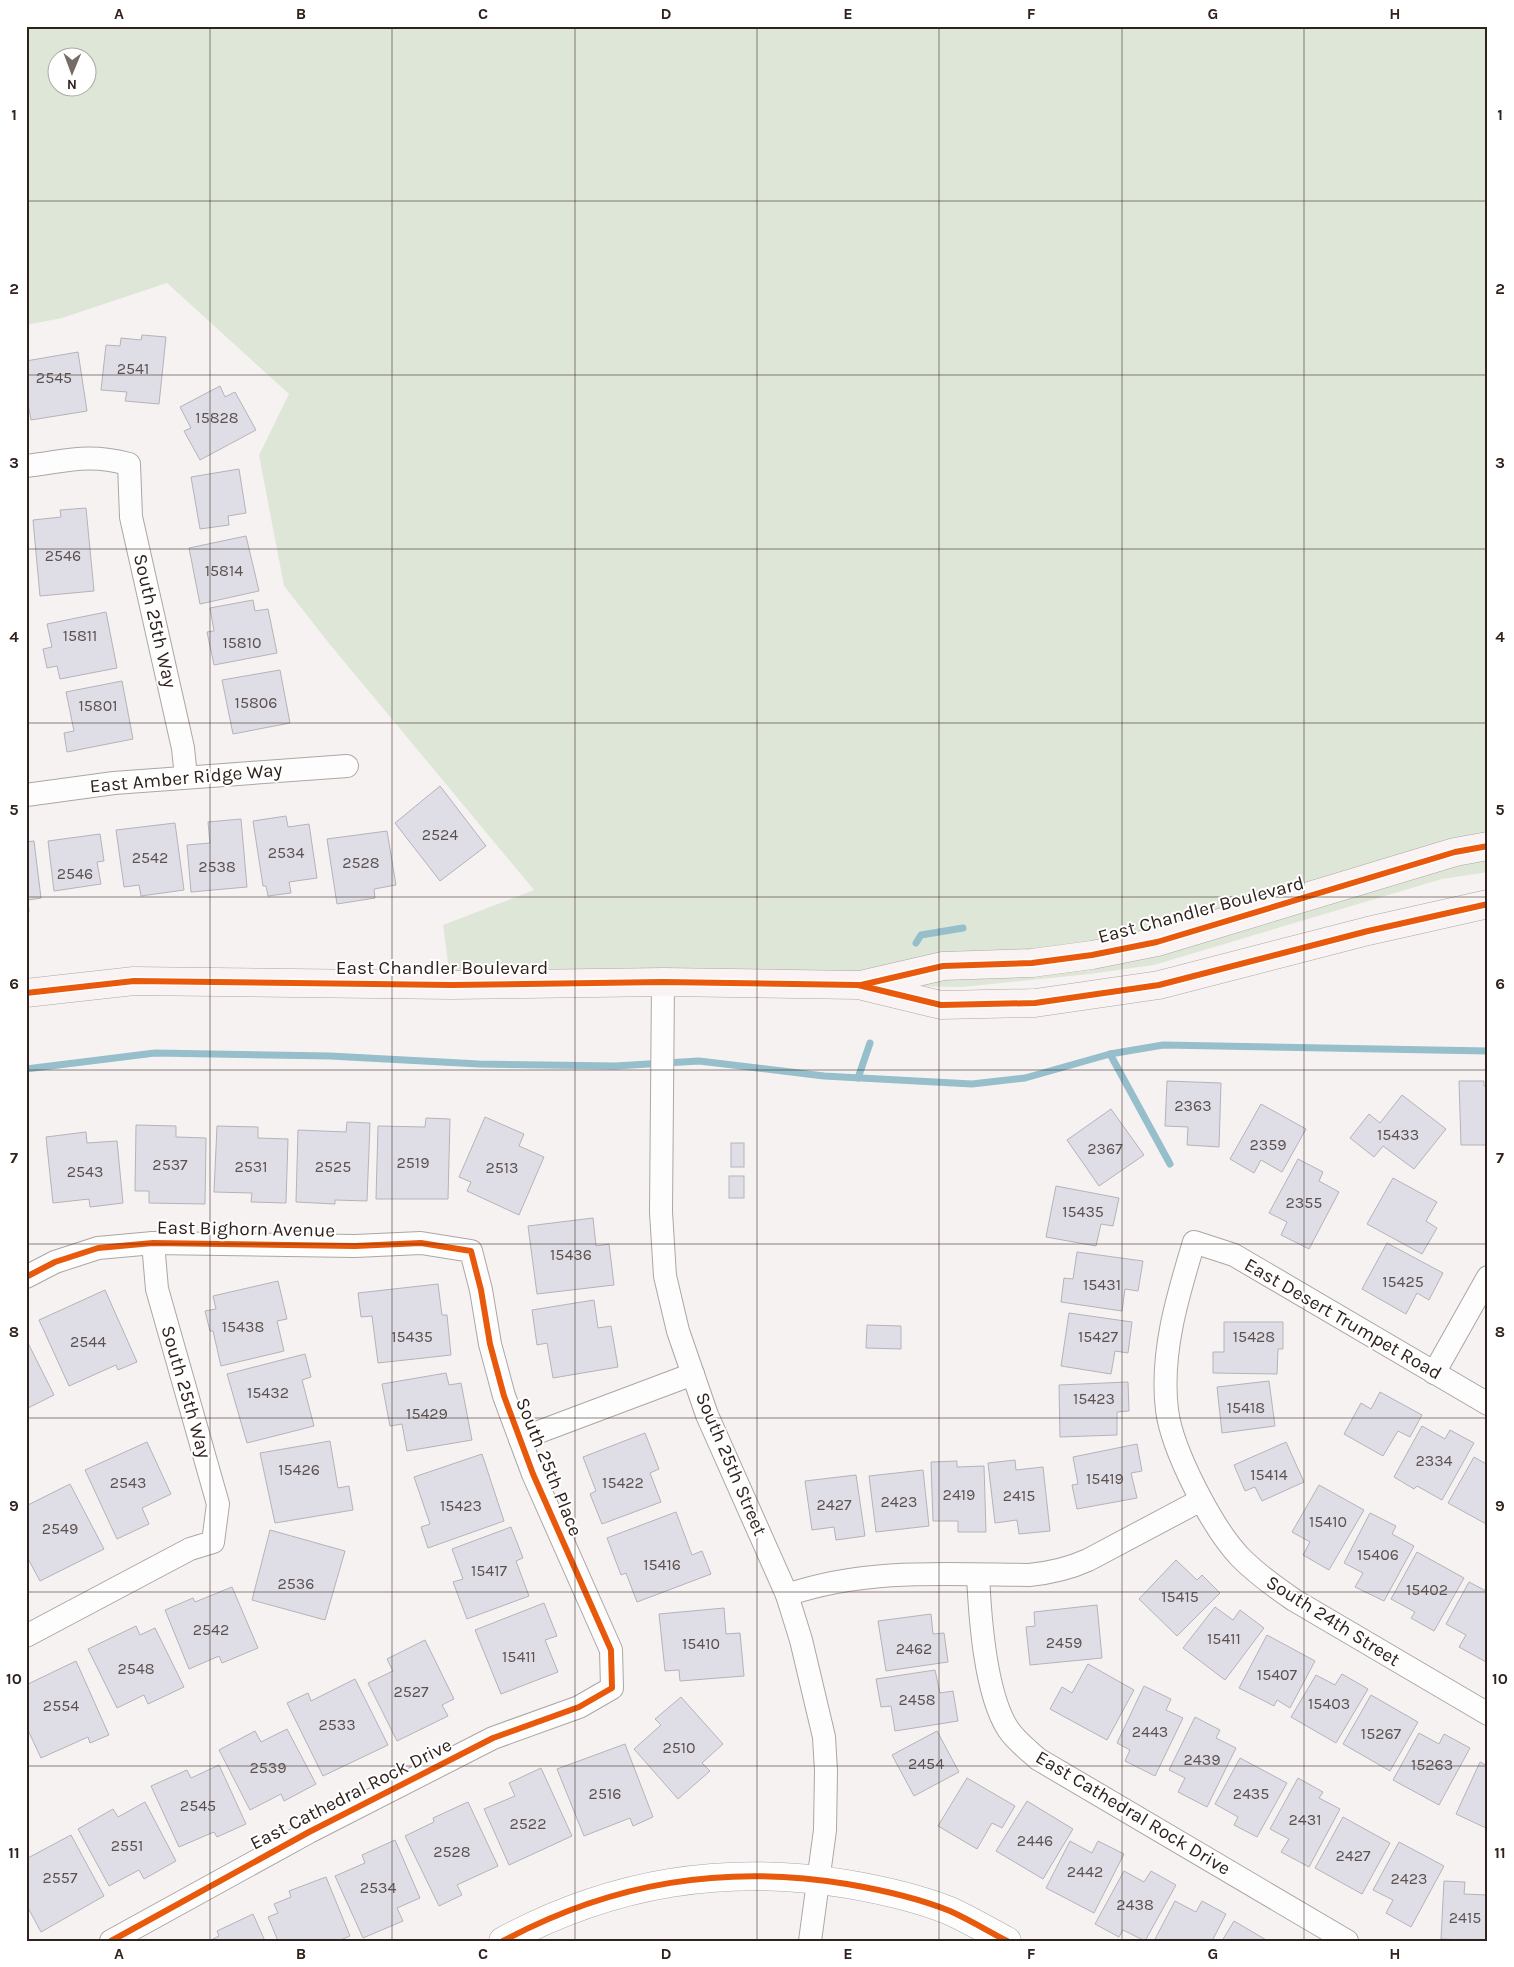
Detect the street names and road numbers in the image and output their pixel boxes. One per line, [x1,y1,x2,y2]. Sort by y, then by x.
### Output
street label: South 25th Way [129,552,181,690]
street label: East Amber Ridge Way [89,759,283,797]
street label: East Chandler Boulevard [1096,872,1306,948]
street label: East Chandler Boulevard [336,957,548,979]
street label: East Bighorn Avenue [157,1216,335,1242]
street label: East Desert Trumpet Road [1241,1254,1445,1384]
street label: South 25th Way [157,1323,216,1461]
street label: South 25th Street [691,1389,771,1539]
street label: South 25th Place [511,1395,587,1539]
street label: South 24th Street [1262,1571,1404,1671]
street label: East Cathedral Rock Drive [247,1734,455,1854]
street label: East Cathedral Rock Drive [1032,1746,1234,1880]

